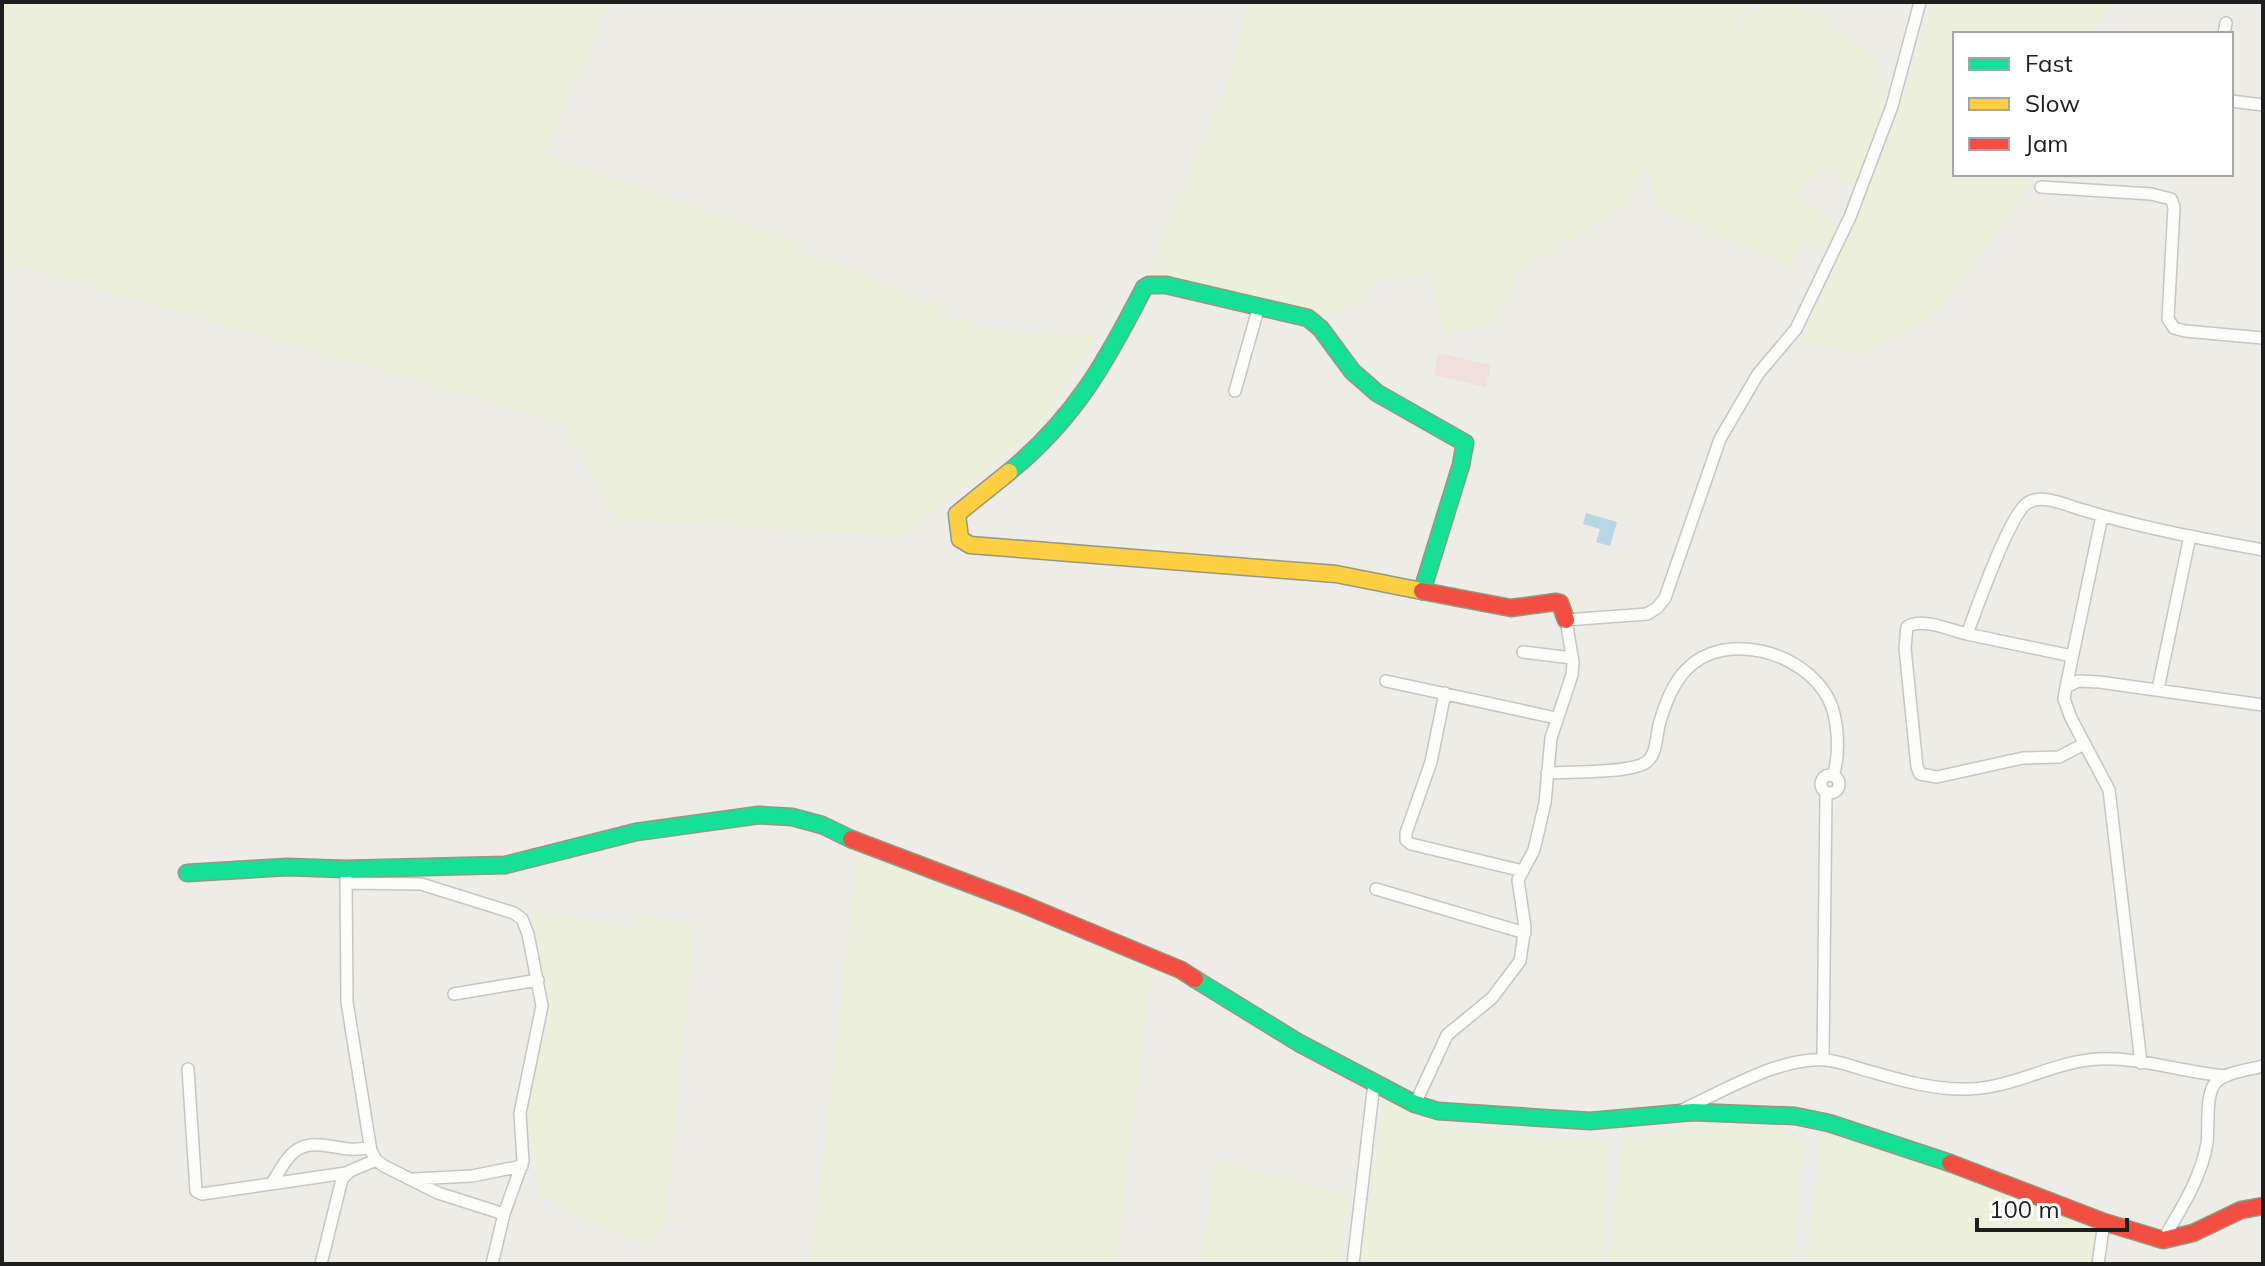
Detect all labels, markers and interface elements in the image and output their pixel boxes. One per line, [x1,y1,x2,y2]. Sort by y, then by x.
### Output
legend [1953,32,2233,176]
text: Fast [2025,48,2073,78]
text: Slow [2025,88,2080,118]
text: Jam [2025,128,2068,158]
scale bar [1977,1182,2127,1232]
text: 100 m [1989,1194,2060,1224]

